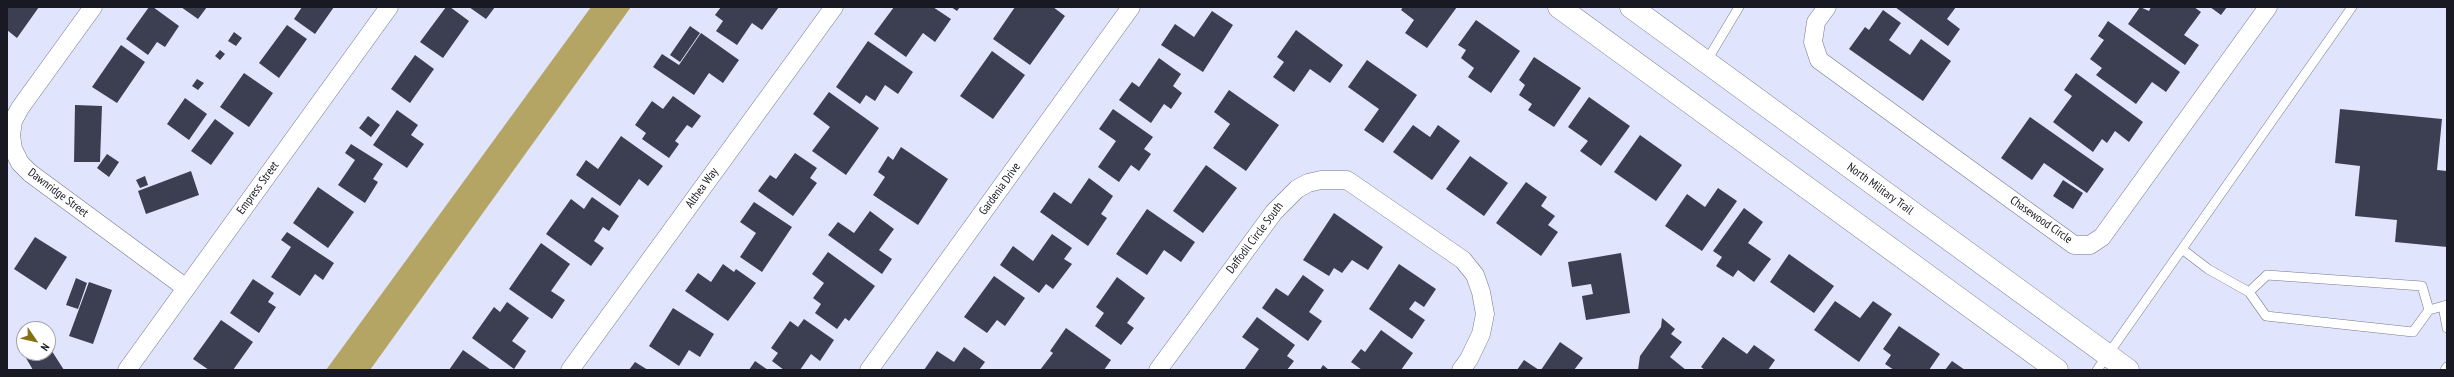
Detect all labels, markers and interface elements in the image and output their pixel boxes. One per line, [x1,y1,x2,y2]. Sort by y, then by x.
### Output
street label: Empress Street [234,159,282,217]
street label: Gardenia Drive [976,160,1024,218]
street label: North Military Trail [1844,160,1916,218]
street label: Althea Way [683,165,721,211]
street label: Dawnridge Street [25,166,91,220]
street label: Chasewood Circle [2007,193,2075,247]
street label: Daffodil Circle South [1224,200,1286,276]
north arrow [16,321,56,361]
text: N [38,341,53,354]

